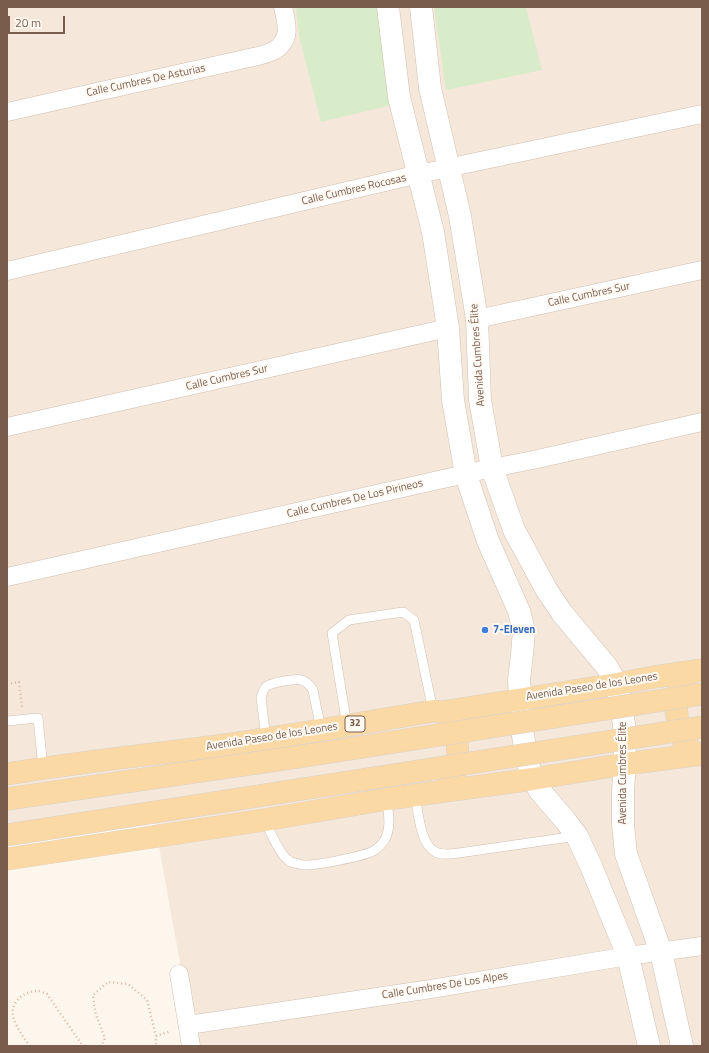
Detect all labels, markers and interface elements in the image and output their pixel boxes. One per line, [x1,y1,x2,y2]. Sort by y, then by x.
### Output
scale bar [10,8,67,34]
text: 20 m [15,13,41,32]
street label: Calle Cumbres De Asturias [85,62,207,100]
street label: Calle Cumbres Rocosas [300,172,408,208]
street label: Calle Cumbres Sur [547,280,631,310]
street label: Avenida Cumbres Élite [468,303,488,407]
street label: Calle Cumbres Sur [185,362,269,394]
street label: Calle Cumbres De Los Pirineos [286,477,424,521]
place label: 7-Eleven [493,623,535,637]
marker: 7-Eleven [480,625,490,635]
street label: Avenida Paseo de los Leones [525,670,659,704]
road number: 32 [345,716,365,732]
street label: Avenida Paseo de los Leones [205,720,339,754]
street label: Avenida Cumbres Élite [616,721,630,825]
street label: Calle Cumbres De Los Alpes [381,970,509,1002]

